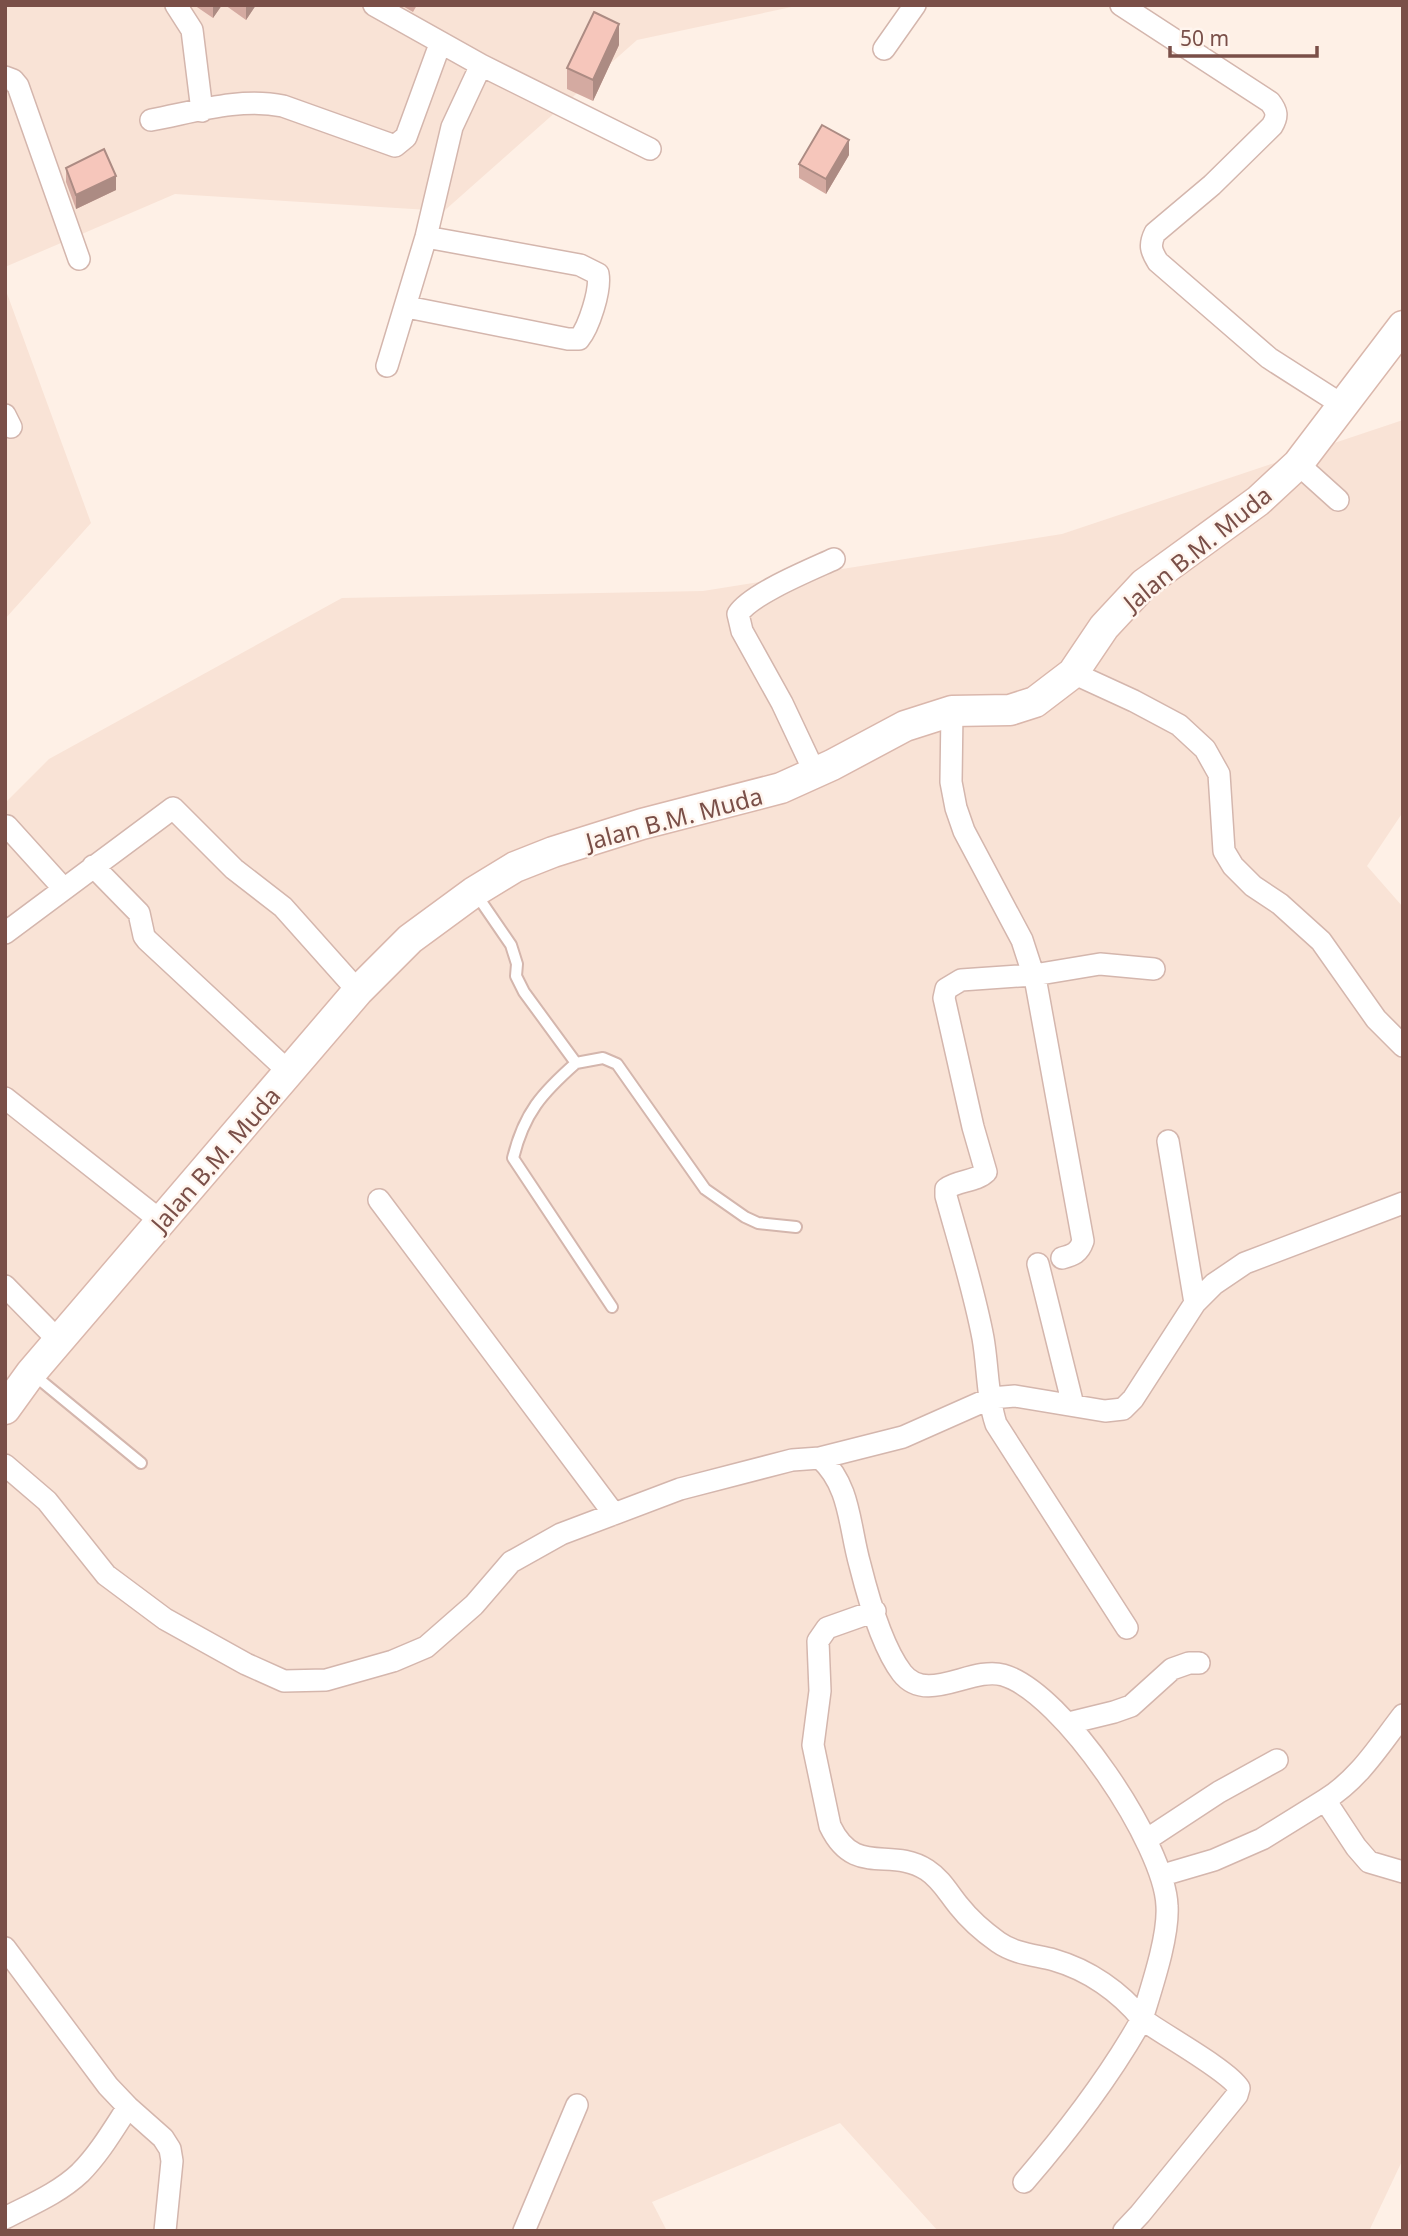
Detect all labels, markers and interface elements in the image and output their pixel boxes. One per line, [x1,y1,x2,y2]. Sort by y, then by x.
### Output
scale bar [1170,14,1317,58]
text: 50 m [1180,24,1229,52]
street label: Jalan B.M. Muda [1114,478,1278,619]
street label: Jalan B.M. Muda [580,779,766,858]
street label: Jalan B.M. Muda [142,1080,287,1240]

